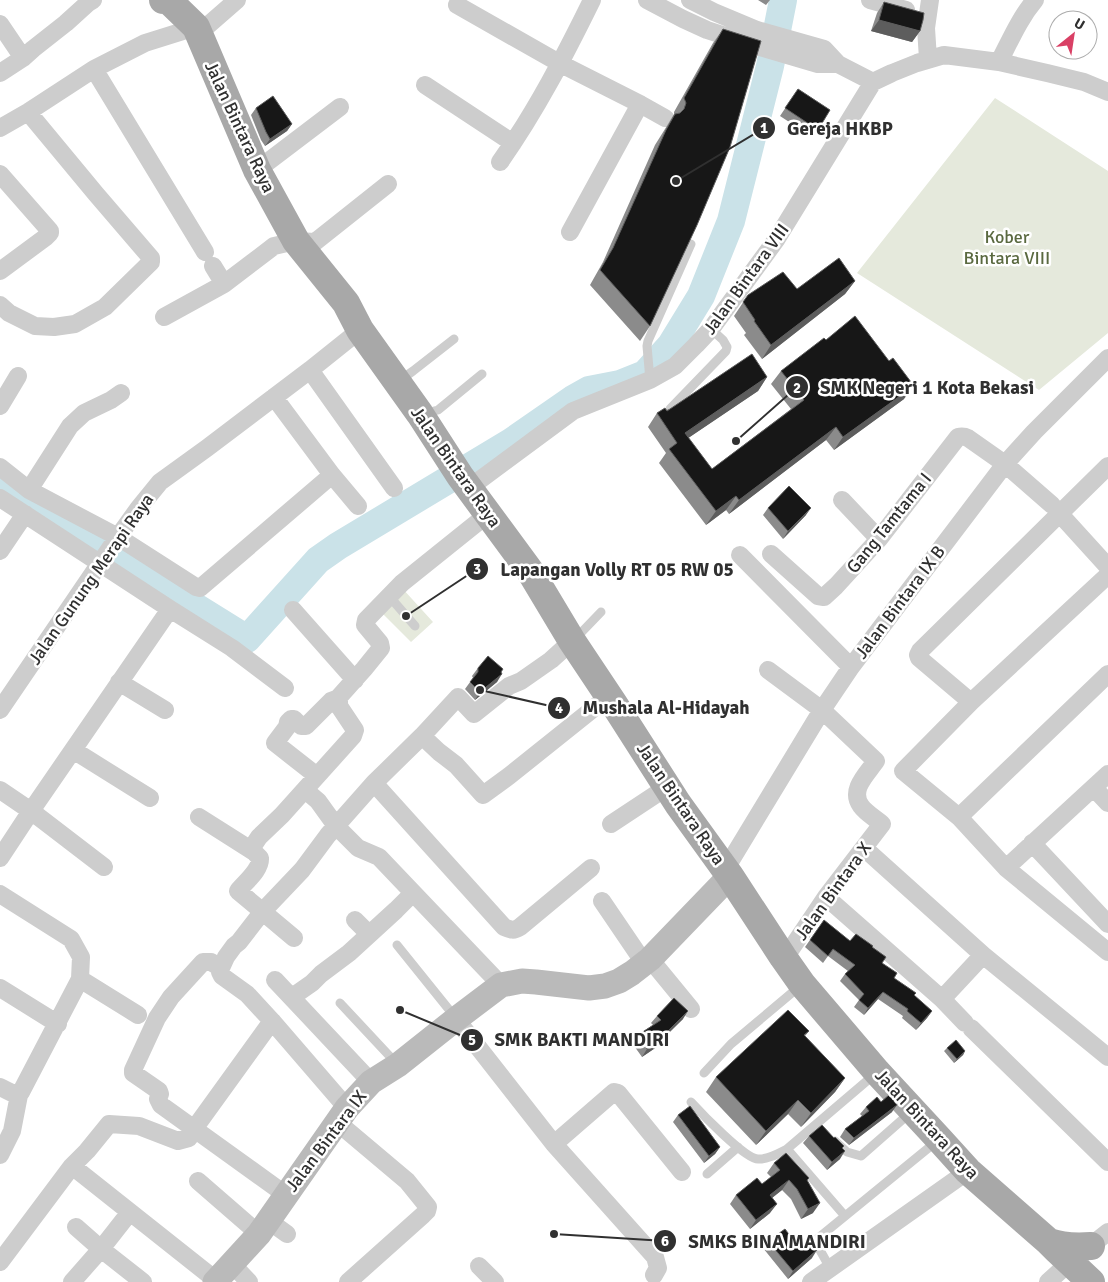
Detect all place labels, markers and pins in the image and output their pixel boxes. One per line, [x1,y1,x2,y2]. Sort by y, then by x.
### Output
callout: Gereja HKBP [752,111,903,145]
callout: SMK Negeri 1 Kota Bekasi [785,370,1044,404]
callout: Lapangan Volly RT 05 RW 05 [465,552,743,586]
callout: Mushala Al-Hidayah [547,691,759,725]
callout: SMK BAKTI MANDIRI [459,1023,679,1057]
callout: SMKS BINA MANDIRI [653,1224,875,1258]

